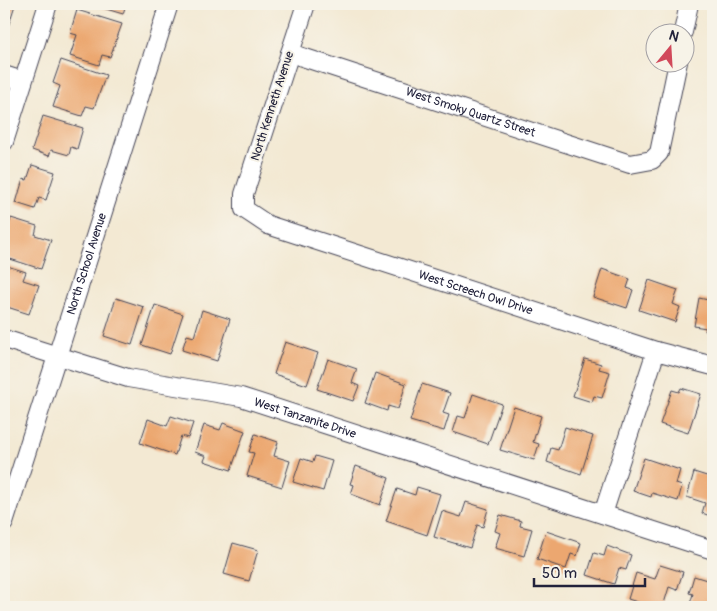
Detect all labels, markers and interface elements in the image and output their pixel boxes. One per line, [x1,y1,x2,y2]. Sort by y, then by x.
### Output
north arrow [644,22,694,72]
text: N [667,27,681,46]
street label: North Kenneth Avenue [248,49,297,163]
street label: West Smoky Quartz Street [404,84,537,141]
street label: North School Avenue [64,211,110,317]
street label: West Screech Owl Drive [416,267,535,318]
street label: West Tanzanite Drive [252,395,358,442]
scale bar [534,556,646,588]
text: 50 m [542,564,577,583]

